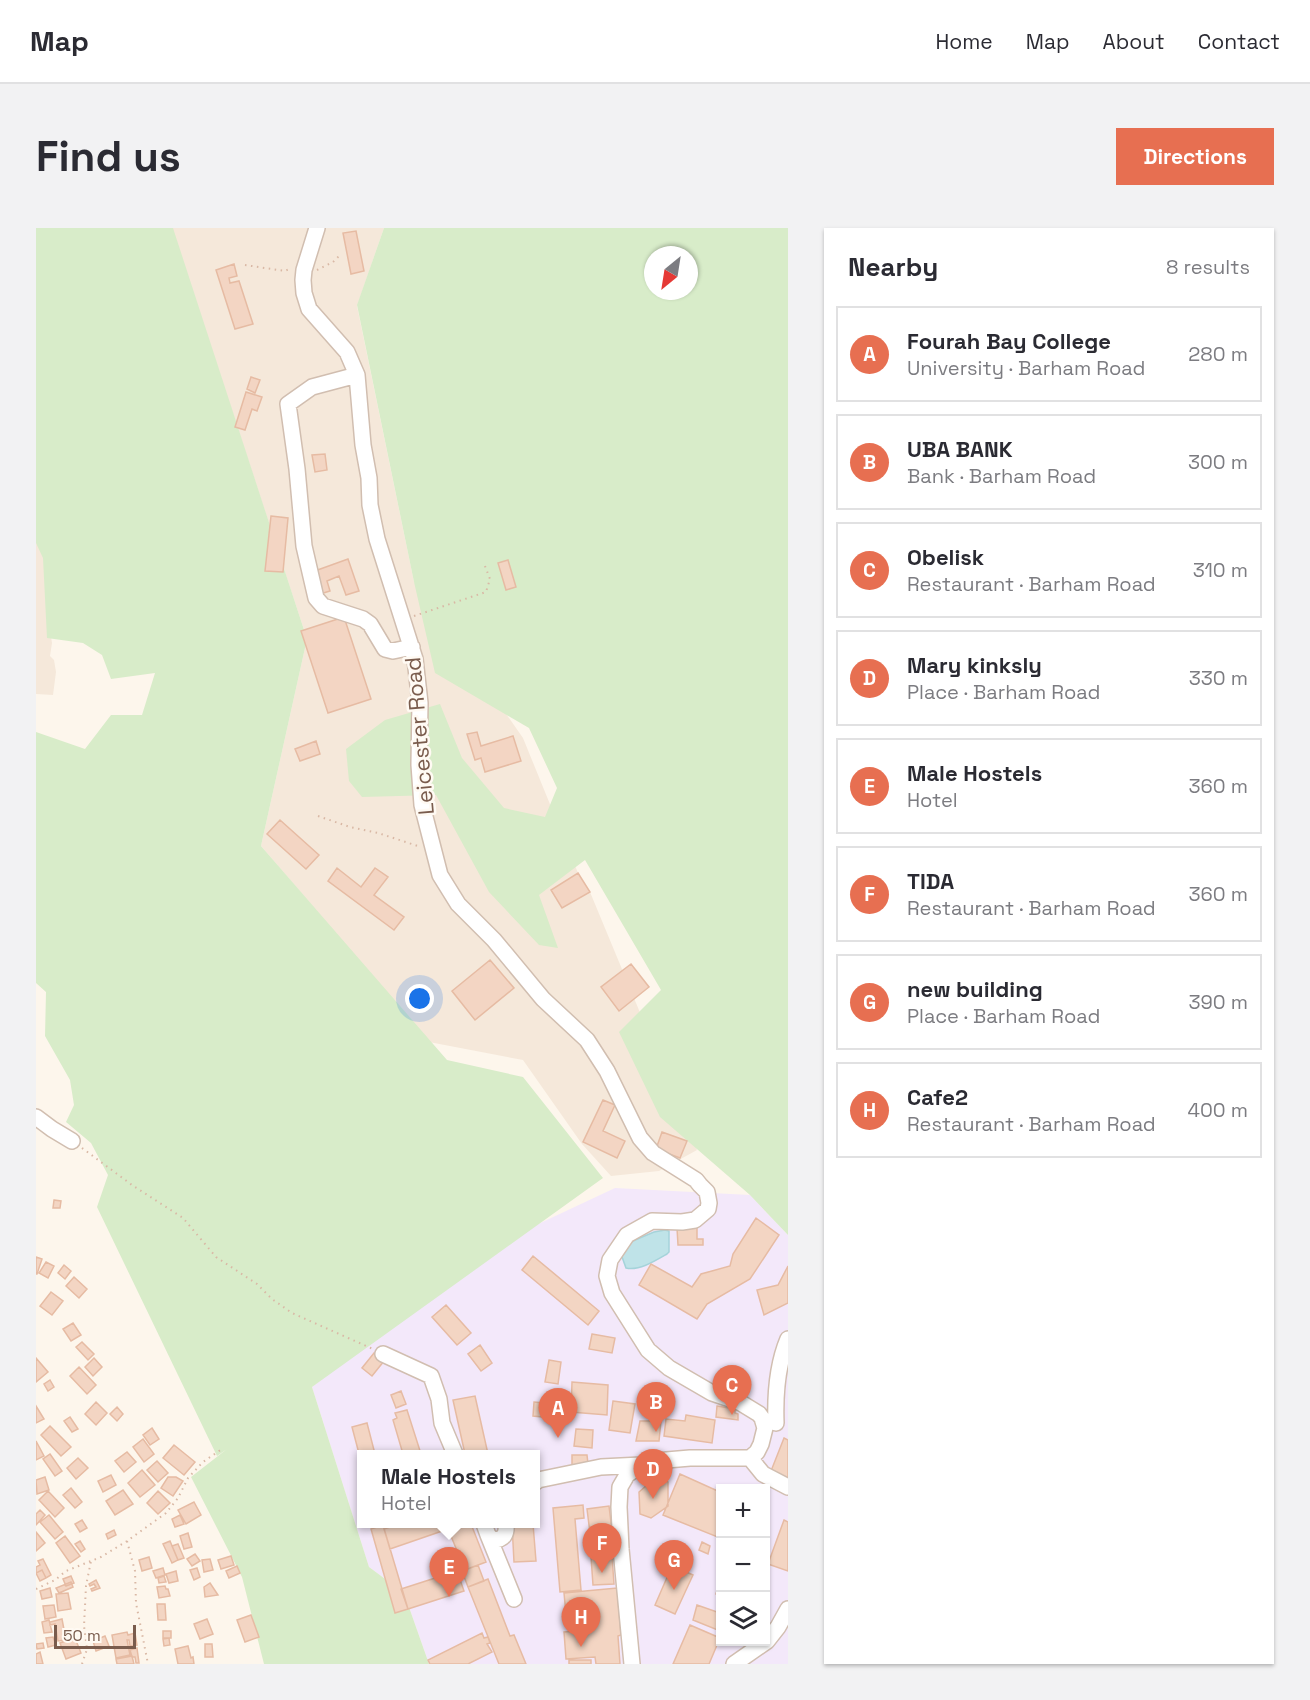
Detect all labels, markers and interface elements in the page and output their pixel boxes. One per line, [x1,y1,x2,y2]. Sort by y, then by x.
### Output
text: Map [30,23,89,59]
text: Home [935,28,993,55]
text: Map [1026,28,1070,55]
text: About [1103,28,1165,55]
text: Contact [1198,28,1280,55]
button: Directions [1116,128,1274,185]
text: Find us [36,130,181,183]
north arrow [644,246,698,300]
text: Nearby [848,250,938,284]
text: 8 results [1166,254,1250,280]
text: Fourah Bay College [907,327,1111,355]
text: A [863,341,876,367]
text: 280 m [1188,341,1248,367]
text: University · Barham Road [907,355,1145,381]
text: UBA BANK [907,435,1012,463]
text: B [863,449,876,475]
text: 300 m [1188,449,1248,475]
text: Bank · Barham Road [907,463,1096,489]
text: Obelisk [907,543,984,571]
text: C [863,557,876,583]
text: 310 m [1193,557,1248,583]
text: Restaurant · Barham Road [907,571,1156,597]
text: Mary kinksly [907,651,1042,679]
street label: Leicester Road [398,656,440,816]
text: D [863,665,876,691]
text: 330 m [1189,665,1248,691]
text: Place · Barham Road [907,679,1100,705]
text: Male Hostels [907,759,1042,787]
text: E [864,773,875,799]
text: 360 m [1189,773,1248,799]
text: Hotel [907,787,958,813]
text: TIDA [907,867,954,895]
text: F [864,881,875,907]
text: 360 m [1189,881,1248,907]
text: Restaurant · Barham Road [907,895,1156,921]
text: new building [907,975,1043,1003]
your location [405,984,434,1013]
text: G [863,989,876,1015]
text: 390 m [1189,989,1248,1015]
text: Place · Barham Road [907,1003,1100,1029]
text: Cafe2 [907,1083,968,1111]
text: H [863,1097,876,1123]
text: 400 m [1188,1097,1248,1123]
text: Restaurant · Barham Road [907,1111,1156,1137]
pin: C [712,1366,752,1415]
pin: B [636,1382,676,1432]
pin: A [538,1388,578,1438]
popup [357,1450,540,1528]
pin: D [634,1450,672,1499]
text: Male Hostels [381,1462,516,1490]
map controls [716,1484,770,1646]
button: + [716,1484,770,1538]
text: Hotel [381,1490,432,1516]
pin: F [582,1524,622,1573]
button: − [716,1538,770,1592]
pin: G [654,1540,694,1590]
pin: E [430,1548,468,1597]
button: layers [716,1592,770,1646]
pin: H [562,1598,600,1647]
scale bar [54,1622,136,1650]
text: 50 m [63,1625,101,1646]

